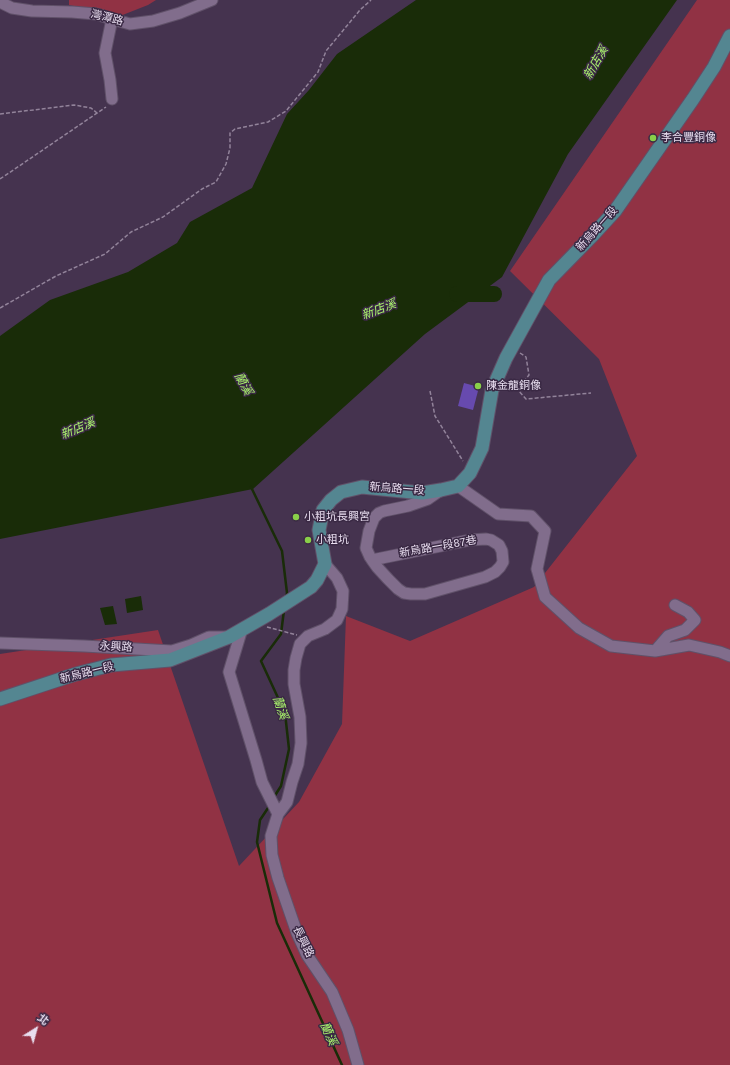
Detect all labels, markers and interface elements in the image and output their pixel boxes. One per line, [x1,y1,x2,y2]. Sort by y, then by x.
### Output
street label: 灣潭路 [89,8,125,28]
water label: 新店溪 [581,44,611,82]
place label: 李合豐銅像 [661,131,716,145]
marker: 李合豐銅像 [648,133,658,143]
street label: 新烏路一段 [574,204,620,254]
water label: 新店溪 [360,297,398,323]
water label: 蘭溪 [231,370,255,398]
place label: 陳金龍銅像 [486,379,541,393]
marker: 陳金龍銅像 [473,381,483,391]
water label: 新店溪 [59,415,97,443]
street label: 新烏路一段 [369,480,425,498]
place label: 小粗坑長興宮 [304,510,370,524]
marker: 小粗坑長興宮 [291,512,301,522]
place label: 小粗坑 [316,533,349,547]
street label: 新烏路一段87巷 [398,534,478,560]
marker: 小粗坑 [303,535,313,545]
street label: 永興路 [99,640,133,654]
street label: 新烏路一段 [59,660,115,686]
water label: 蘭溪 [269,694,291,722]
street label: 長興路 [290,924,316,960]
north arrow [16,1009,56,1049]
text: 北 [35,1011,51,1028]
water label: 蘭溪 [316,1020,340,1048]

